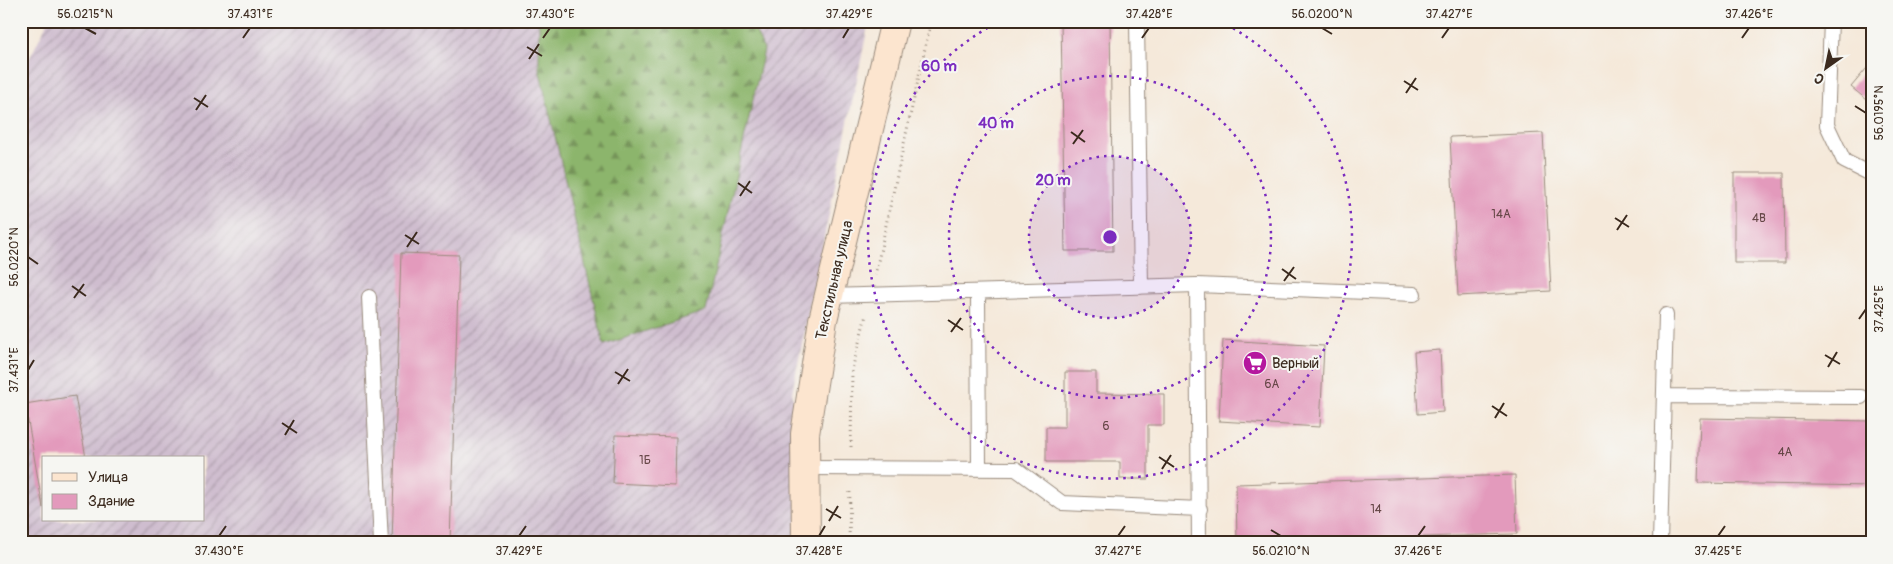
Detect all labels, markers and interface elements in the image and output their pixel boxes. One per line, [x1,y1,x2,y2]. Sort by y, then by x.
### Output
text: 56.0215°N [57,7,113,22]
text: 37.431°E [227,7,273,22]
text: 37.430°E [525,7,575,22]
text: 37.429°E [825,7,873,22]
text: 37.428°E [1126,7,1172,22]
text: 56.0200°N [1292,7,1352,22]
text: 37.427°E [1425,7,1473,22]
text: 37.426°E [1725,7,1773,22]
north arrow [1800,42,1850,92]
text: 60 m [921,57,957,76]
text: С [1811,69,1827,88]
text: 56.0195°N [1872,85,1887,141]
text: 40 m [978,114,1014,133]
text: 20 m [1035,171,1071,190]
house number: 14А [1491,207,1511,222]
house number: 4В [1752,211,1766,226]
street label: Текстильная улица [812,219,857,342]
text: 56.0220°N [7,227,22,287]
centre of rings [1101,228,1119,246]
text: 37.425°E [1872,285,1887,333]
text: 37.431°E [7,347,22,393]
supermarket icon: Верный [1242,350,1268,376]
place label: Верный [1272,354,1319,373]
house number: 6А [1265,377,1280,392]
house number: 6 [1103,419,1110,434]
house number: 4А [1778,445,1793,460]
house number: 1Б [639,453,651,468]
legend [42,456,205,522]
text: Улица [88,468,128,487]
text: Здание [88,492,135,511]
house number: 14 [1370,502,1382,517]
text: 37.430°E [194,544,244,559]
text: 37.429°E [495,544,543,559]
text: 37.428°E [796,544,842,559]
text: 37.427°E [1094,544,1142,559]
text: 56.0210°N [1252,544,1310,559]
text: 37.426°E [1394,544,1442,559]
text: 37.425°E [1694,544,1742,559]

